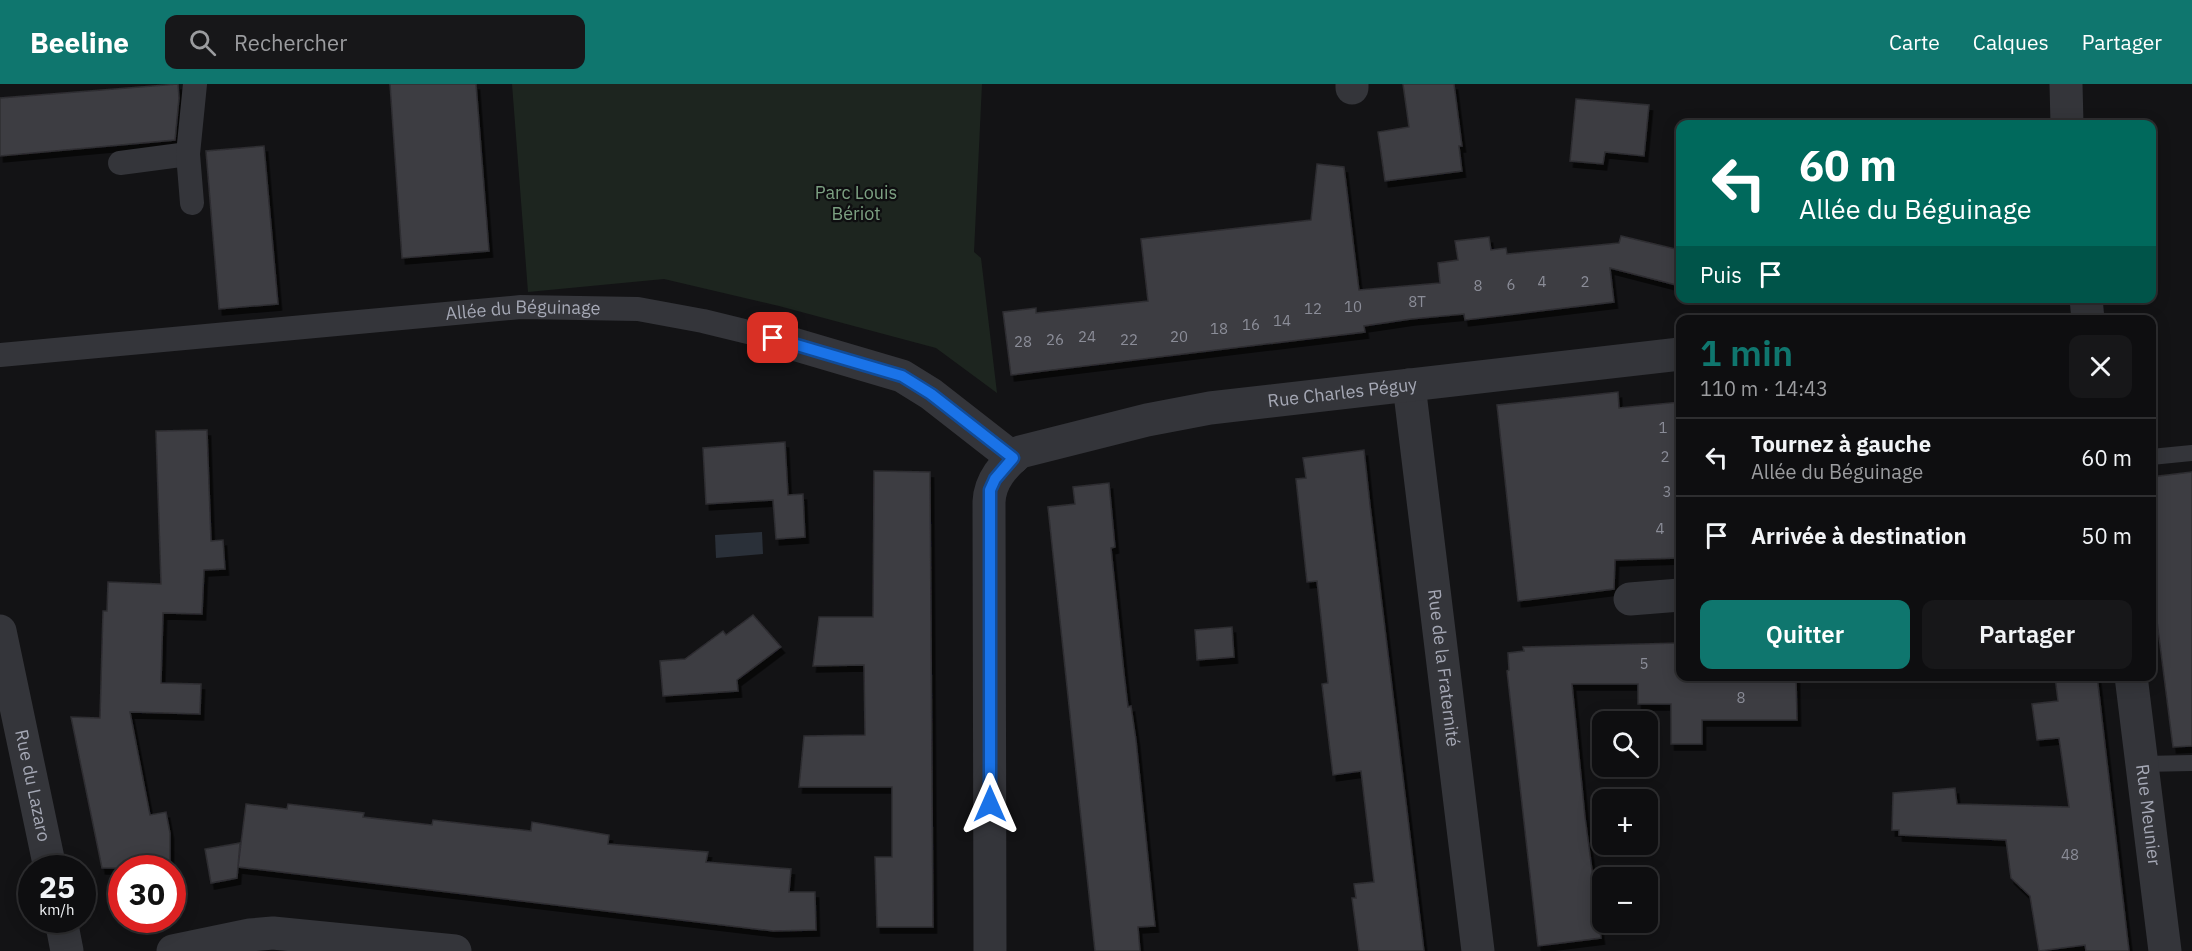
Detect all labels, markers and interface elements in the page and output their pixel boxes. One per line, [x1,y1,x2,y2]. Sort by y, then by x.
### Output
search box [165,15,585,69]
text: Beeline [30,24,129,61]
icon: search [186,26,219,59]
text: Rechercher [234,28,347,57]
text: Carte [1889,28,1940,56]
text: Calques [1973,28,2049,56]
text: Partager [2082,28,2162,56]
text: 60 m [1799,138,1897,193]
icon: left [1700,144,1778,222]
park label: Parc Louis Bériot [815,181,897,225]
text: Allée du Béguinage [1799,191,2032,226]
icon: arrive [1754,258,1787,291]
text: Puis [1700,260,1742,289]
house number: 4 [1537,272,1547,291]
house number: 2 [1580,272,1590,291]
house number: 6 [1506,275,1516,294]
house number: 8 [1473,276,1483,295]
house number: 8T [1408,292,1426,311]
street label: Allée du Béguinage [444,295,601,325]
house number: 10 [1344,297,1362,316]
house number: 12 [1304,299,1322,318]
house number: 14 [1273,311,1291,330]
pin [747,312,798,363]
house number: 16 [1242,315,1260,334]
house number: 18 [1210,319,1228,338]
icon: arrive [756,321,789,354]
house number: 24 [1078,327,1096,346]
house number: 20 [1170,327,1188,346]
text: 1 min [1700,329,1793,376]
house number: 26 [1046,330,1064,349]
house number: 22 [1120,330,1138,349]
house number: 28 [1014,332,1032,351]
button: close [2069,335,2132,398]
street label: Rue Charles Péguy [1266,372,1418,412]
text: 110 m · 14:43 [1700,375,1828,402]
house number: 1 [1658,418,1668,437]
text: Tournez à gauche [1751,429,1931,458]
icon: left [1700,441,1733,474]
text: 60 m [2081,443,2132,472]
house number: 2 [1660,447,1670,466]
text: Allée du Béguinage [1751,458,1923,485]
house number: 3 [1662,482,1672,501]
house number: 4 [1655,519,1665,538]
icon: arrive [1700,519,1733,552]
text: Arrivée à destination [1751,521,1967,550]
text: 50 m [2081,521,2132,550]
street label: Rue de la Fraternité [1423,588,1465,748]
button: Quitter [1700,600,1910,669]
button: Partager [1922,600,2132,669]
house number: 5 [1639,654,1649,673]
house number: 8 [1736,688,1746,707]
map controls [1592,711,1658,933]
button: search [1592,711,1658,777]
street label: Rue du Lazaro [10,727,56,844]
street label: Rue Meunier [2131,763,2166,867]
position arrow [958,772,1022,836]
button: + [1592,789,1658,855]
house number: 48 [2061,845,2079,864]
speed limit sign: 30 [108,855,186,933]
text: 25 [39,867,75,906]
button: − [1592,867,1658,933]
text: km/h [39,900,75,919]

